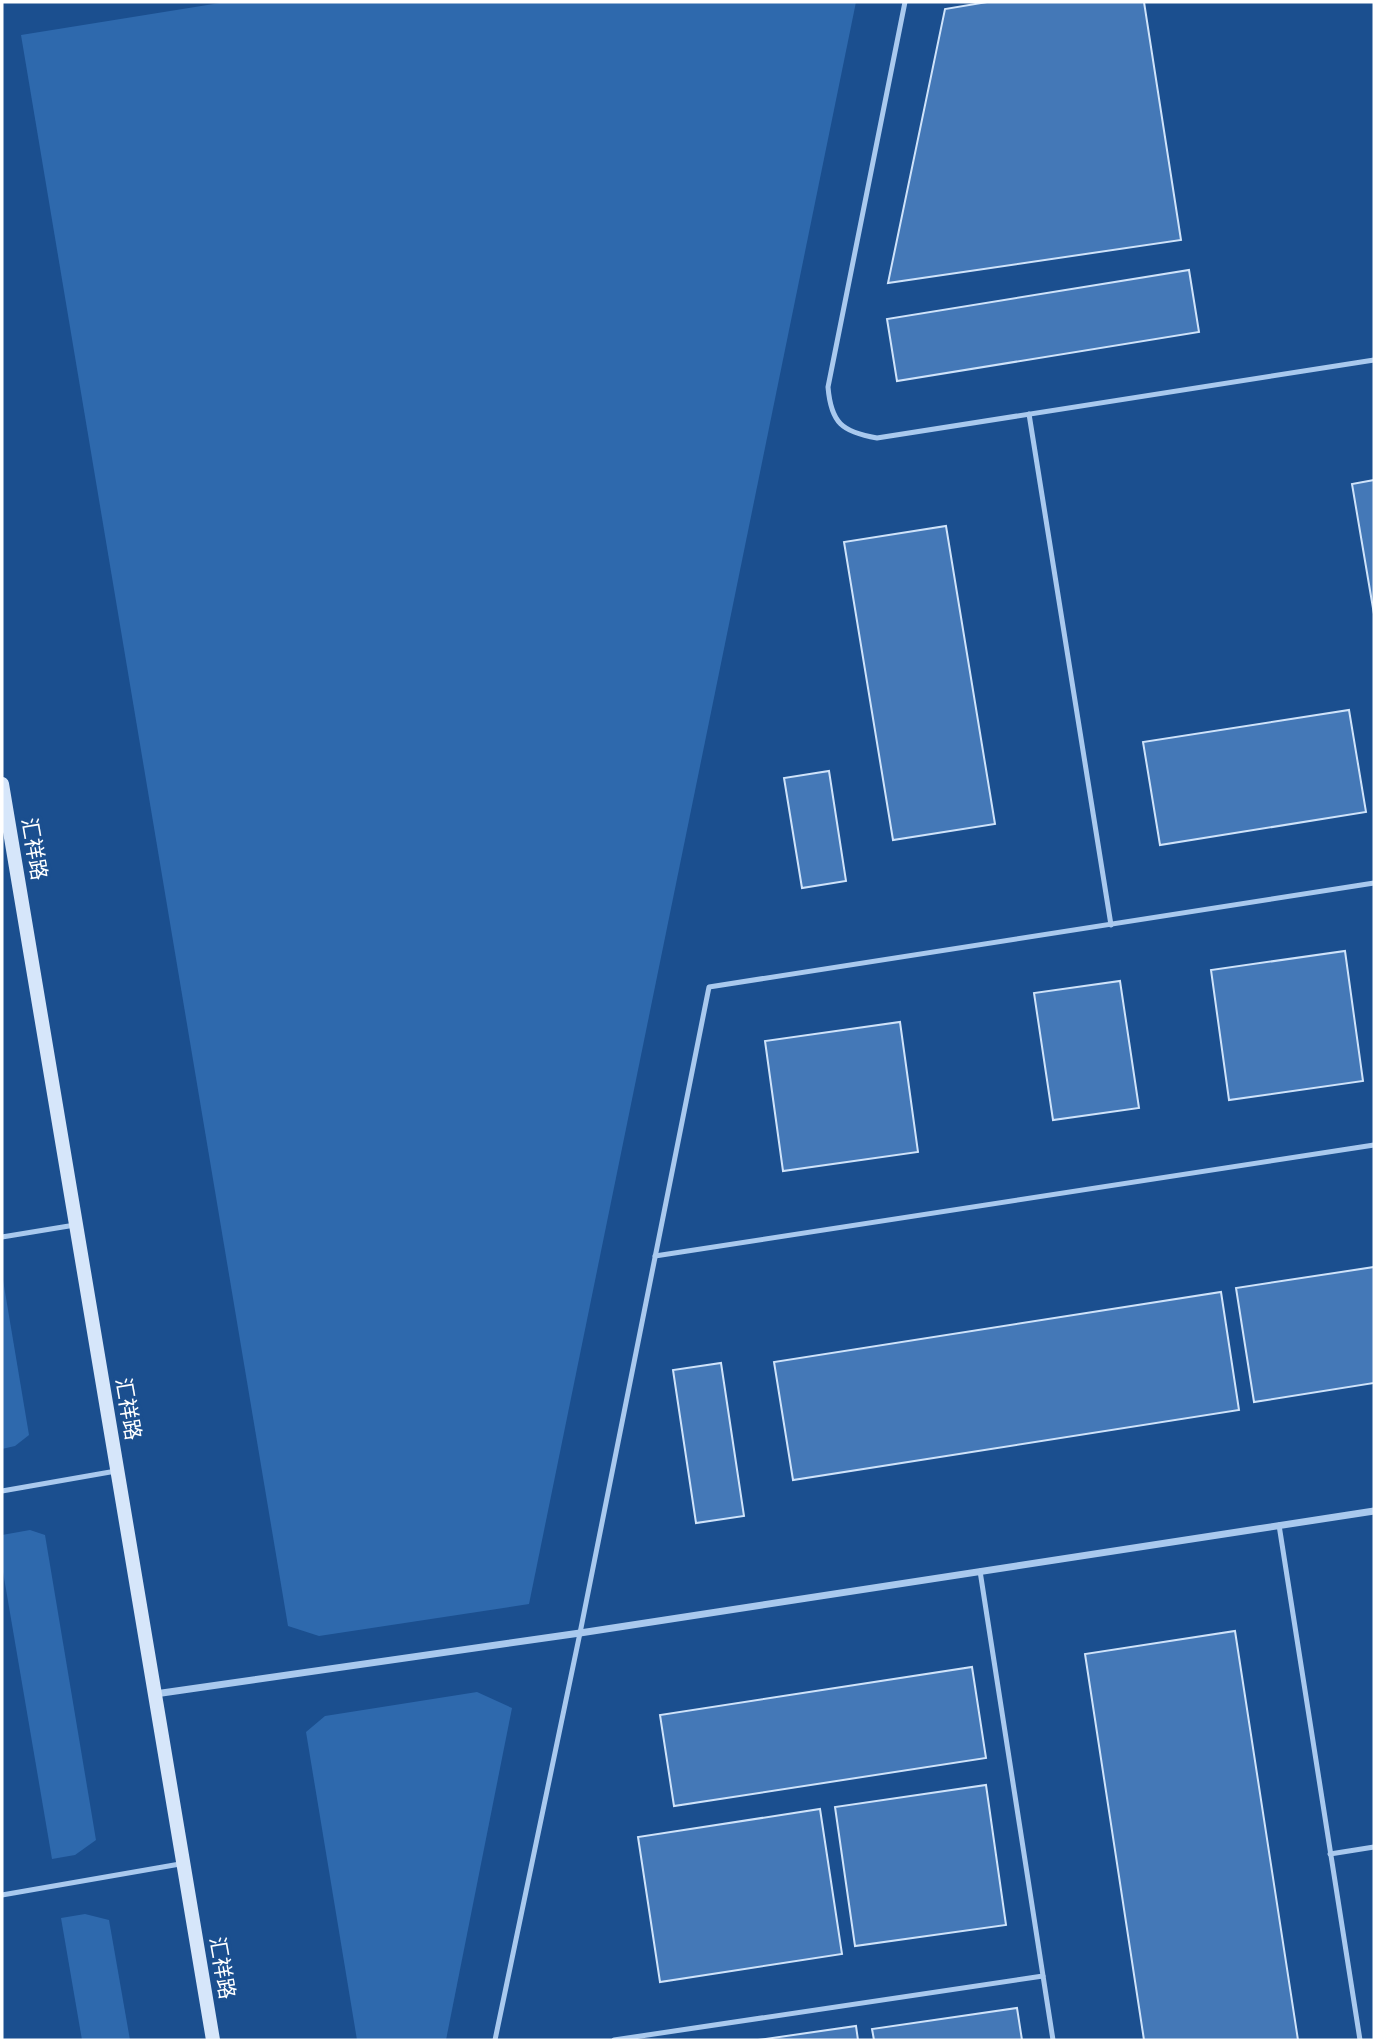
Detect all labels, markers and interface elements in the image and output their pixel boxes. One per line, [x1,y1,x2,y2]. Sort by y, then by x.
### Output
street label: 汇祥路 [16,816,52,882]
street label: 汇祥路 [110,1376,146,1442]
street label: 汇祥路 [204,1935,240,2001]

